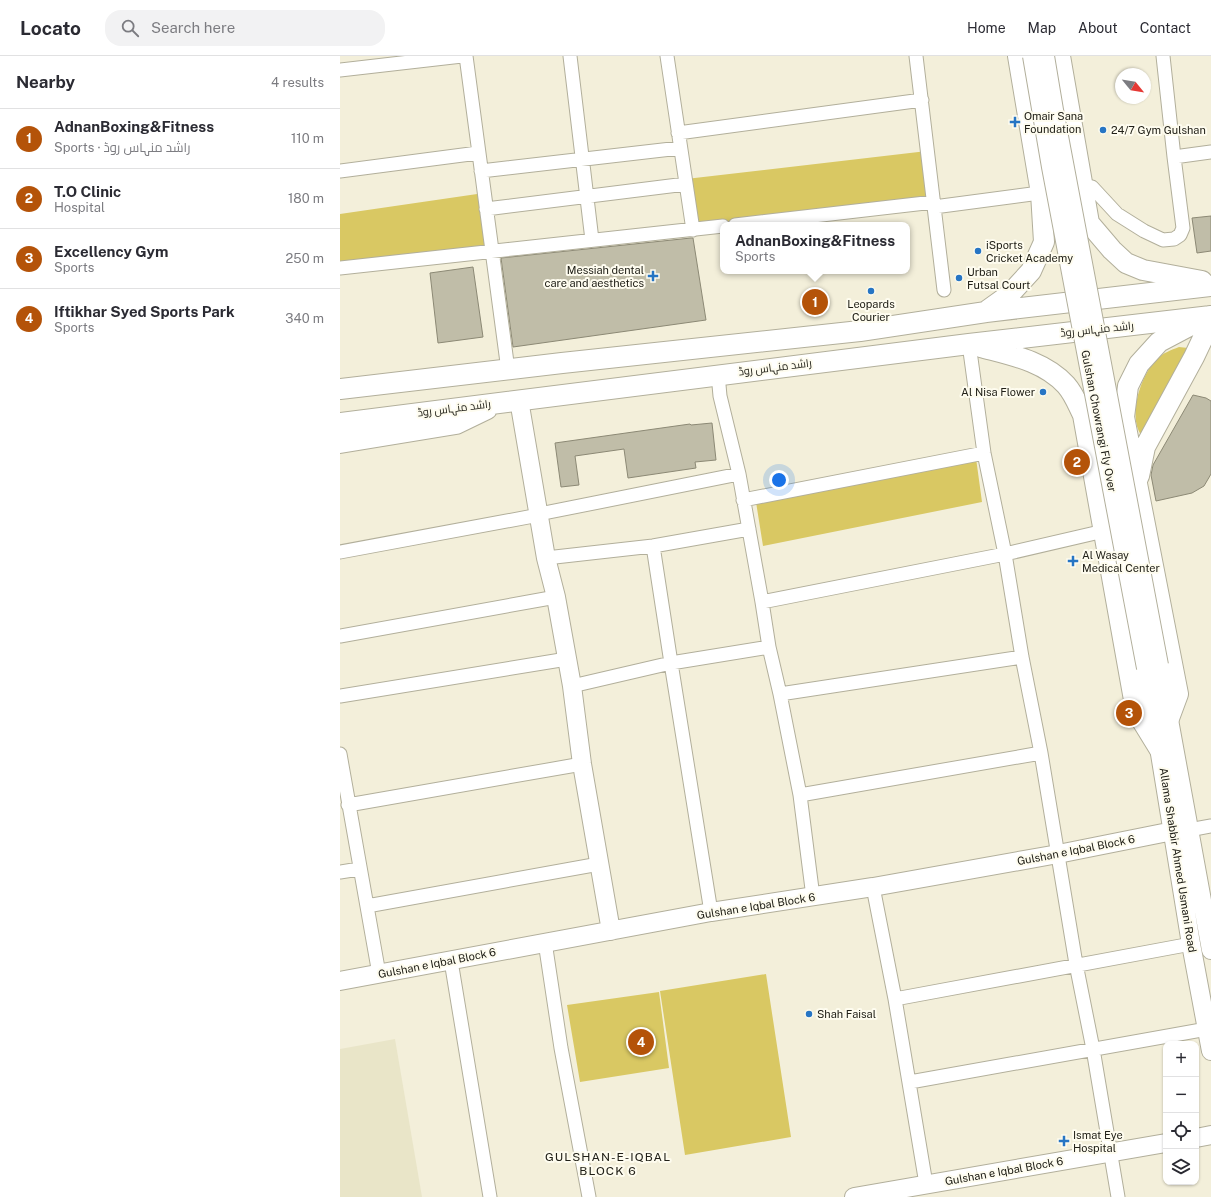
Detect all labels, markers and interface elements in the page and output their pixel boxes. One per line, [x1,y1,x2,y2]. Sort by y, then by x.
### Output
search box [105,10,385,46]
text: Locato [20,17,81,39]
icon: search [119,17,141,39]
text: Search here [151,19,235,36]
text: Home [967,20,1006,36]
text: Map [1028,20,1056,36]
text: About [1078,20,1118,36]
text: Contact [1140,20,1191,36]
north arrow [1115,68,1151,104]
text: Nearby [16,72,75,92]
text: 4 results [271,75,324,90]
place label: Omair Sana Foundation [1024,110,1083,135]
marker: Omair Sana Foundation [1009,116,1021,128]
text: AdnanBoxing&Fitness [54,118,214,135]
place label: 24/7 Gym Gulshan [1111,124,1206,136]
marker: 24/7 Gym Gulshan [1098,125,1108,135]
text: 1 [26,131,32,146]
text: 110 m [291,131,324,146]
text: Sports · راشد منہاس روڈ [54,140,190,155]
text: T.O Clinic [54,183,121,200]
text: 2 [25,191,33,206]
text: 180 m [288,191,324,206]
text: Hospital [54,200,105,215]
popup [720,222,910,274]
text: AdnanBoxing&Fitness [735,232,895,249]
place label: iSports Cricket Academy [986,239,1073,264]
text: Excellency Gym [54,243,168,260]
marker: iSports Cricket Academy [973,246,983,256]
text: Sports [735,249,775,264]
text: 3 [25,251,33,266]
text: 250 m [286,251,324,266]
text: Sports [54,260,94,275]
place label: Messiah dental care and aesthetics [544,264,644,289]
place label: Urban Futsal Court [967,266,1030,291]
marker: Messiah dental care and aesthetics [647,270,659,282]
marker: Urban Futsal Court [954,273,964,283]
marker: Leopards Courier [866,286,876,296]
pin: 1 [802,287,828,317]
place label: Leopards Courier [847,298,895,323]
text: Iftikhar Syed Sports Park [54,303,235,320]
text: 4 [25,311,33,326]
text: 340 m [285,311,324,326]
street label: راشد منہاس روڈ [1060,319,1135,341]
text: Sports [54,320,94,335]
street label: Gulshan Chowrangi Fly Over [1079,349,1119,493]
street label: راشد منہاس روڈ [738,357,813,379]
place label: Al Nisa Flower [961,386,1035,398]
marker: Al Nisa Flower [1038,387,1048,397]
street label: راشد منہاس روڈ [417,398,492,420]
pin: 2 [1064,447,1090,477]
your location [769,470,789,490]
place label: Al Wasay Medical Center [1082,549,1160,574]
marker: Al Wasay Medical Center [1067,555,1079,567]
pin: 3 [1116,698,1142,728]
street label: Allama Shabbir Ahmed Usmani Road [1157,767,1199,953]
street label: Gulshan e Iqbal Block 6 [1016,833,1136,867]
street label: Gulshan e Iqbal Block 6 [696,891,816,921]
street label: Gulshan e Iqbal Block 6 [377,946,497,980]
place label: Shah Faisal [817,1008,876,1020]
marker: Shah Faisal [804,1009,814,1019]
pin: 4 [628,1027,654,1057]
map controls [1163,1041,1199,1185]
button: + [1163,1041,1199,1077]
button: − [1163,1077,1199,1113]
button: locate [1163,1113,1199,1149]
place label: Ismat Eye Hospital [1073,1129,1123,1154]
marker: Ismat Eye Hospital [1058,1135,1070,1147]
button: layers [1163,1149,1199,1185]
district label: GULSHAN-E-IQBAL BLOCK 6 [545,1150,671,1178]
street label: Gulshan e Iqbal Block 6 [944,1155,1064,1187]

